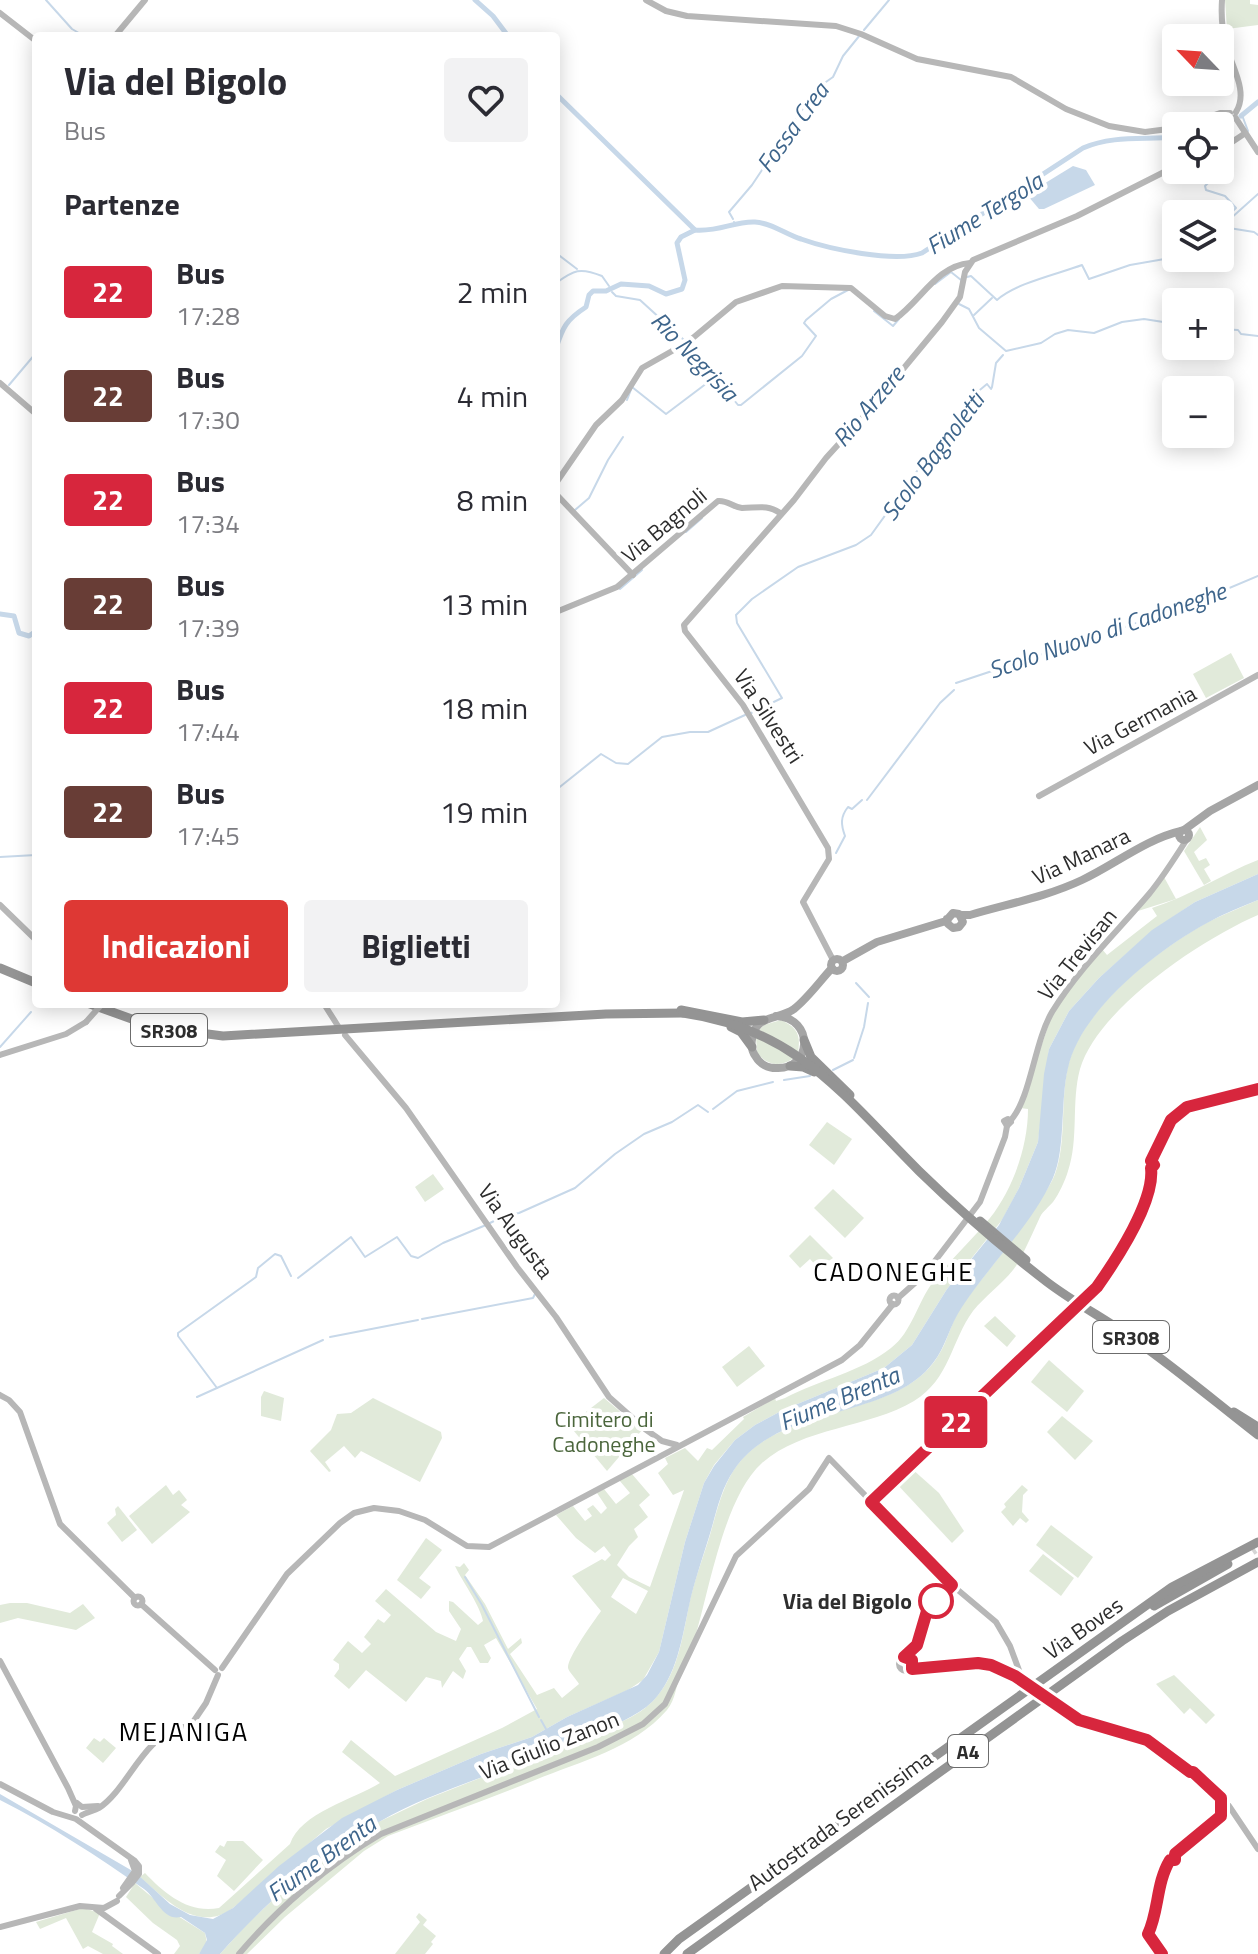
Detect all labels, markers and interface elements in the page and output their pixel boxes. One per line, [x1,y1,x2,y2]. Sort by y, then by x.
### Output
north arrow [1162,24,1234,96]
map controls [1162,24,1234,448]
text: Via del Bigolo [64,52,287,110]
button: heart [444,58,528,142]
water label: Fossa Crea [747,73,838,179]
text: Bus [64,111,106,150]
button: locate [1162,112,1234,184]
water label: Fiume Tergola [919,162,1051,263]
text: Partenze [64,181,180,227]
button: layers [1162,200,1234,272]
text: Bus [176,250,225,296]
text: 2 min [457,269,528,315]
text: 22 [92,270,124,313]
button: + [1162,288,1234,360]
text: 17:28 [176,296,240,335]
water label: Rio Negrisia [643,303,748,410]
text: Bus [176,354,225,400]
water label: Rio Arzere [823,356,914,454]
text: 4 min [457,373,528,419]
text: 22 [92,374,124,417]
button: − [1162,376,1234,448]
water label: Scolo Bagnoletti [872,382,994,528]
text: 17:30 [176,400,240,439]
text: Bus [176,458,225,504]
text: 8 min [457,477,528,523]
text: 22 [92,478,124,521]
street label: Via Bagnoli [614,479,714,571]
text: 17:34 [176,504,240,543]
text: Bus [176,562,225,608]
water label: Scolo Nuovo di Cadoneghe [983,572,1233,688]
text: 13 min [440,581,528,627]
text: 22 [92,582,124,625]
text: 17:39 [176,608,240,647]
street label: Via Silvestri [726,662,812,770]
text: Bus [176,666,225,712]
street label: Via Germania [1078,676,1202,764]
text: 18 min [440,685,528,731]
text: 22 [92,686,124,729]
text: 17:44 [176,712,240,751]
text: Bus [176,770,225,816]
text: 19 min [440,789,528,835]
text: 22 [92,790,124,833]
text: 17:45 [176,816,240,855]
street label: Via Manara [1026,819,1136,893]
button: Indicazioni [64,900,288,992]
button: Biglietti [304,900,528,992]
street label: Via Trevisan [1029,901,1125,1007]
road number: SR308 [131,1014,207,1046]
street label: Via Augusta [470,1176,562,1286]
district label: CADONEGHE [813,1252,975,1291]
road number: SR308 [1093,1321,1169,1353]
water label: Fiume Brenta [773,1356,906,1439]
line badge: 22 [920,1396,992,1448]
text: 22 [940,1400,972,1443]
park label: Cimitero di Cadoneghe [552,1402,656,1461]
place label: Via del Bigolo [783,1584,912,1618]
marker: Via del Bigolo [919,1584,953,1618]
street label: Via Boves [1036,1588,1130,1668]
street label: Via Giulio Zanon [474,1702,624,1788]
district label: MEJANIGA [119,1712,249,1751]
road number: A4 [948,1735,988,1767]
street label: Autostrada Serenissima [741,1741,939,1899]
water label: Fiume Brenta [259,1805,385,1910]

